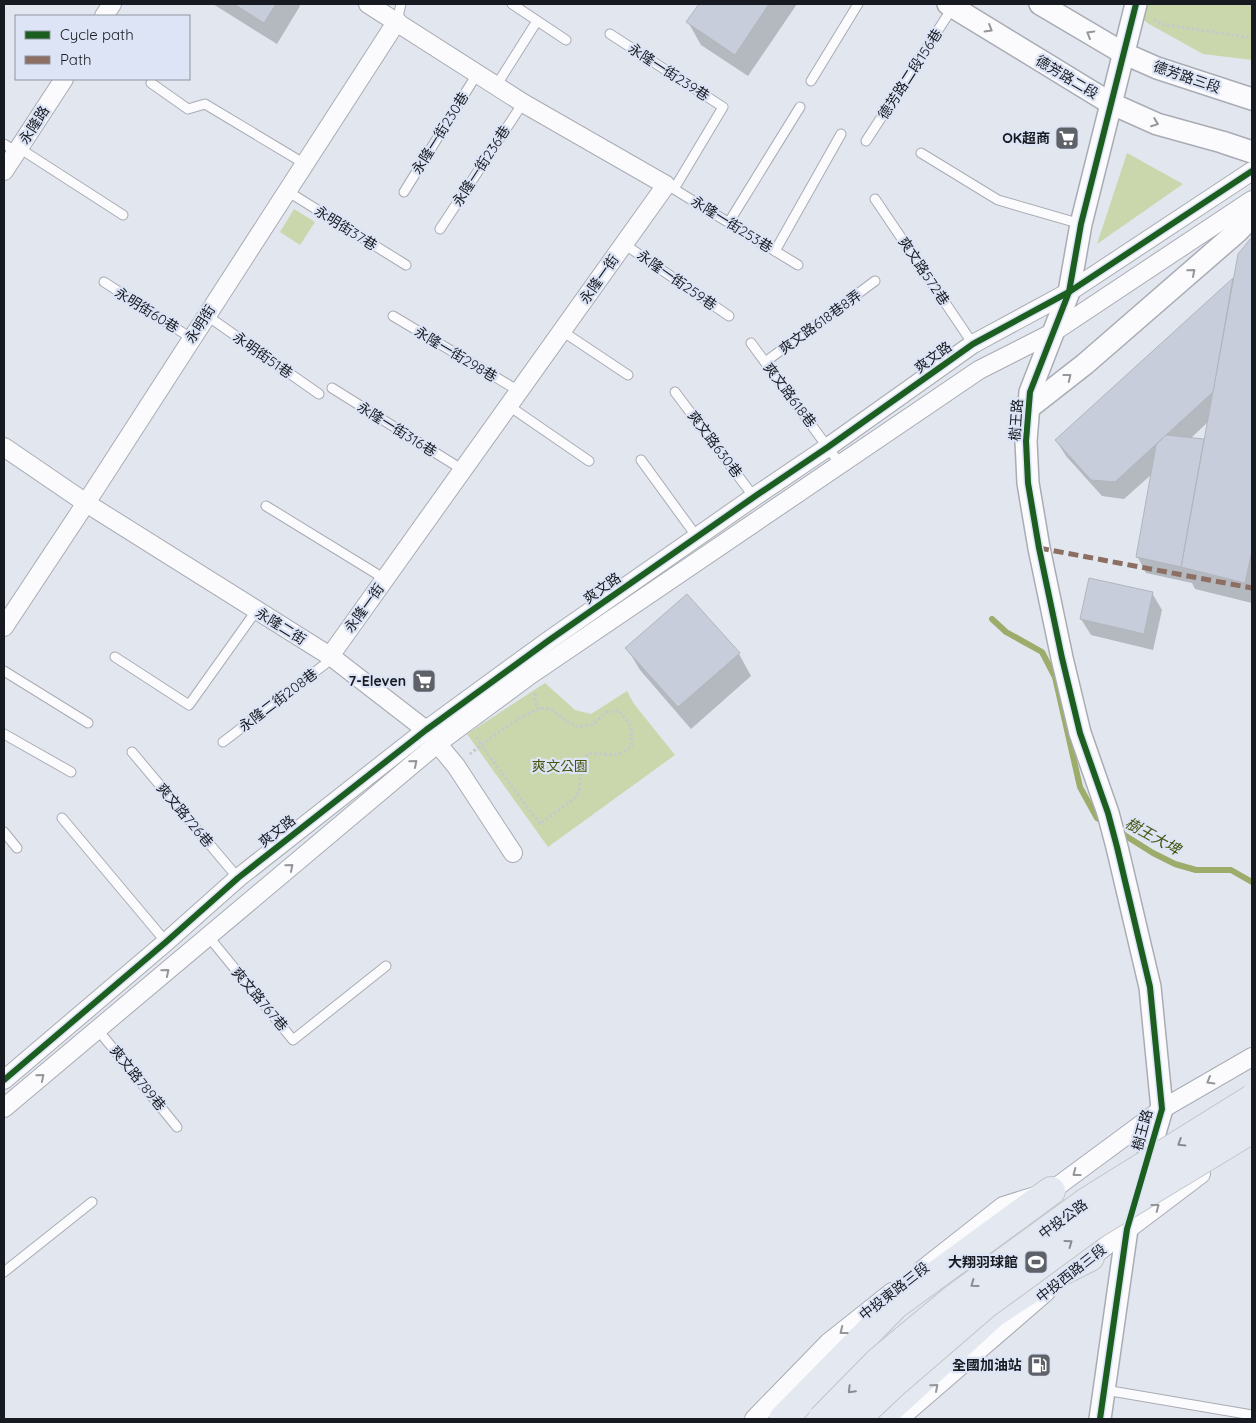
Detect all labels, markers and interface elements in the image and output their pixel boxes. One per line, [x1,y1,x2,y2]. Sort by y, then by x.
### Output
legend [15,15,190,80]
one-way arrow [984,23,993,33]
text: Cycle path [60,25,134,44]
street label: 德芳路二段156巷 [874,25,946,123]
one-way arrow [1087,30,1096,40]
street label: 永隆一街239巷 [625,39,713,105]
text: Path [60,50,92,69]
street label: 德芳路二段 [1032,51,1102,103]
street label: 德芳路三段 [1151,57,1223,97]
street label: 永隆一街230巷 [408,89,472,177]
street label: 永隆路 [15,102,53,148]
one-way arrow [1150,117,1159,127]
street label: 永隆一街236巷 [448,122,514,210]
supermarket icon: OK超商 [1054,125,1080,151]
place label: OK超商 [1002,129,1050,147]
street label: 永隆一街253巷 [688,192,776,256]
street label: 永明街37巷 [311,202,381,254]
street label: 爽文路572巷 [895,233,953,309]
street label: 永隆一街259巷 [634,246,720,314]
street label: 永隆一街 [576,251,622,307]
one-way arrow [1186,268,1195,277]
street label: 永明街60巷 [112,283,182,337]
street label: 爽文路618巷8弄 [775,286,865,358]
street label: 永明街 [181,301,219,347]
street label: 永隆一街298巷 [411,322,501,386]
street label: 永明街51巷 [230,328,296,382]
street label: 爽文路 [911,337,955,377]
street label: 爽文路618巷 [760,359,820,431]
one-way arrow [1062,374,1072,383]
street label: 永隆一街316巷 [354,398,440,460]
street label: 樹王路 [1006,398,1026,442]
street label: 爽文路630巷 [684,407,746,481]
street label: 爽文路 [580,569,624,607]
street label: 永隆一街 [340,580,388,636]
street label: 永隆二街 [252,604,310,648]
street label: 永隆二街208巷 [235,665,321,735]
supermarket icon: 7-Eleven [411,668,437,694]
place label: 7-Eleven [349,672,406,690]
park label: 爽文公園 [532,757,588,775]
one-way arrow [408,760,417,768]
street label: 爽文路726巷 [153,779,217,851]
street label: 爽文路 [255,811,299,851]
water label: 樹王大埤 [1122,813,1186,860]
one-way arrow [284,864,293,873]
street label: 爽文路767巷 [228,964,292,1034]
one-way arrow [160,969,169,978]
street label: 爽文路789巷 [106,1042,170,1114]
one-way arrow [36,1074,45,1083]
one-way arrow [1206,1075,1215,1085]
street label: 樹王路 [1128,1107,1156,1153]
one-way arrow [1177,1137,1186,1147]
one-way arrow [1073,1167,1082,1175]
street label: 中投公路 [1035,1195,1091,1243]
one-way arrow [1150,1205,1159,1213]
street label: 中投西路三段 [1032,1240,1110,1306]
one-way arrow [1063,1240,1073,1249]
sports icon: 大翔羽球館 [1023,1249,1049,1275]
place label: 大翔羽球館 [948,1253,1018,1271]
street label: 中投東路三段 [855,1258,933,1324]
one-way arrow [970,1278,980,1287]
one-way arrow [839,1326,848,1335]
fuel station icon: 全國加油站 [1026,1352,1052,1378]
place label: 全國加油站 [952,1356,1022,1374]
one-way arrow [848,1384,857,1393]
one-way arrow [930,1384,939,1393]

